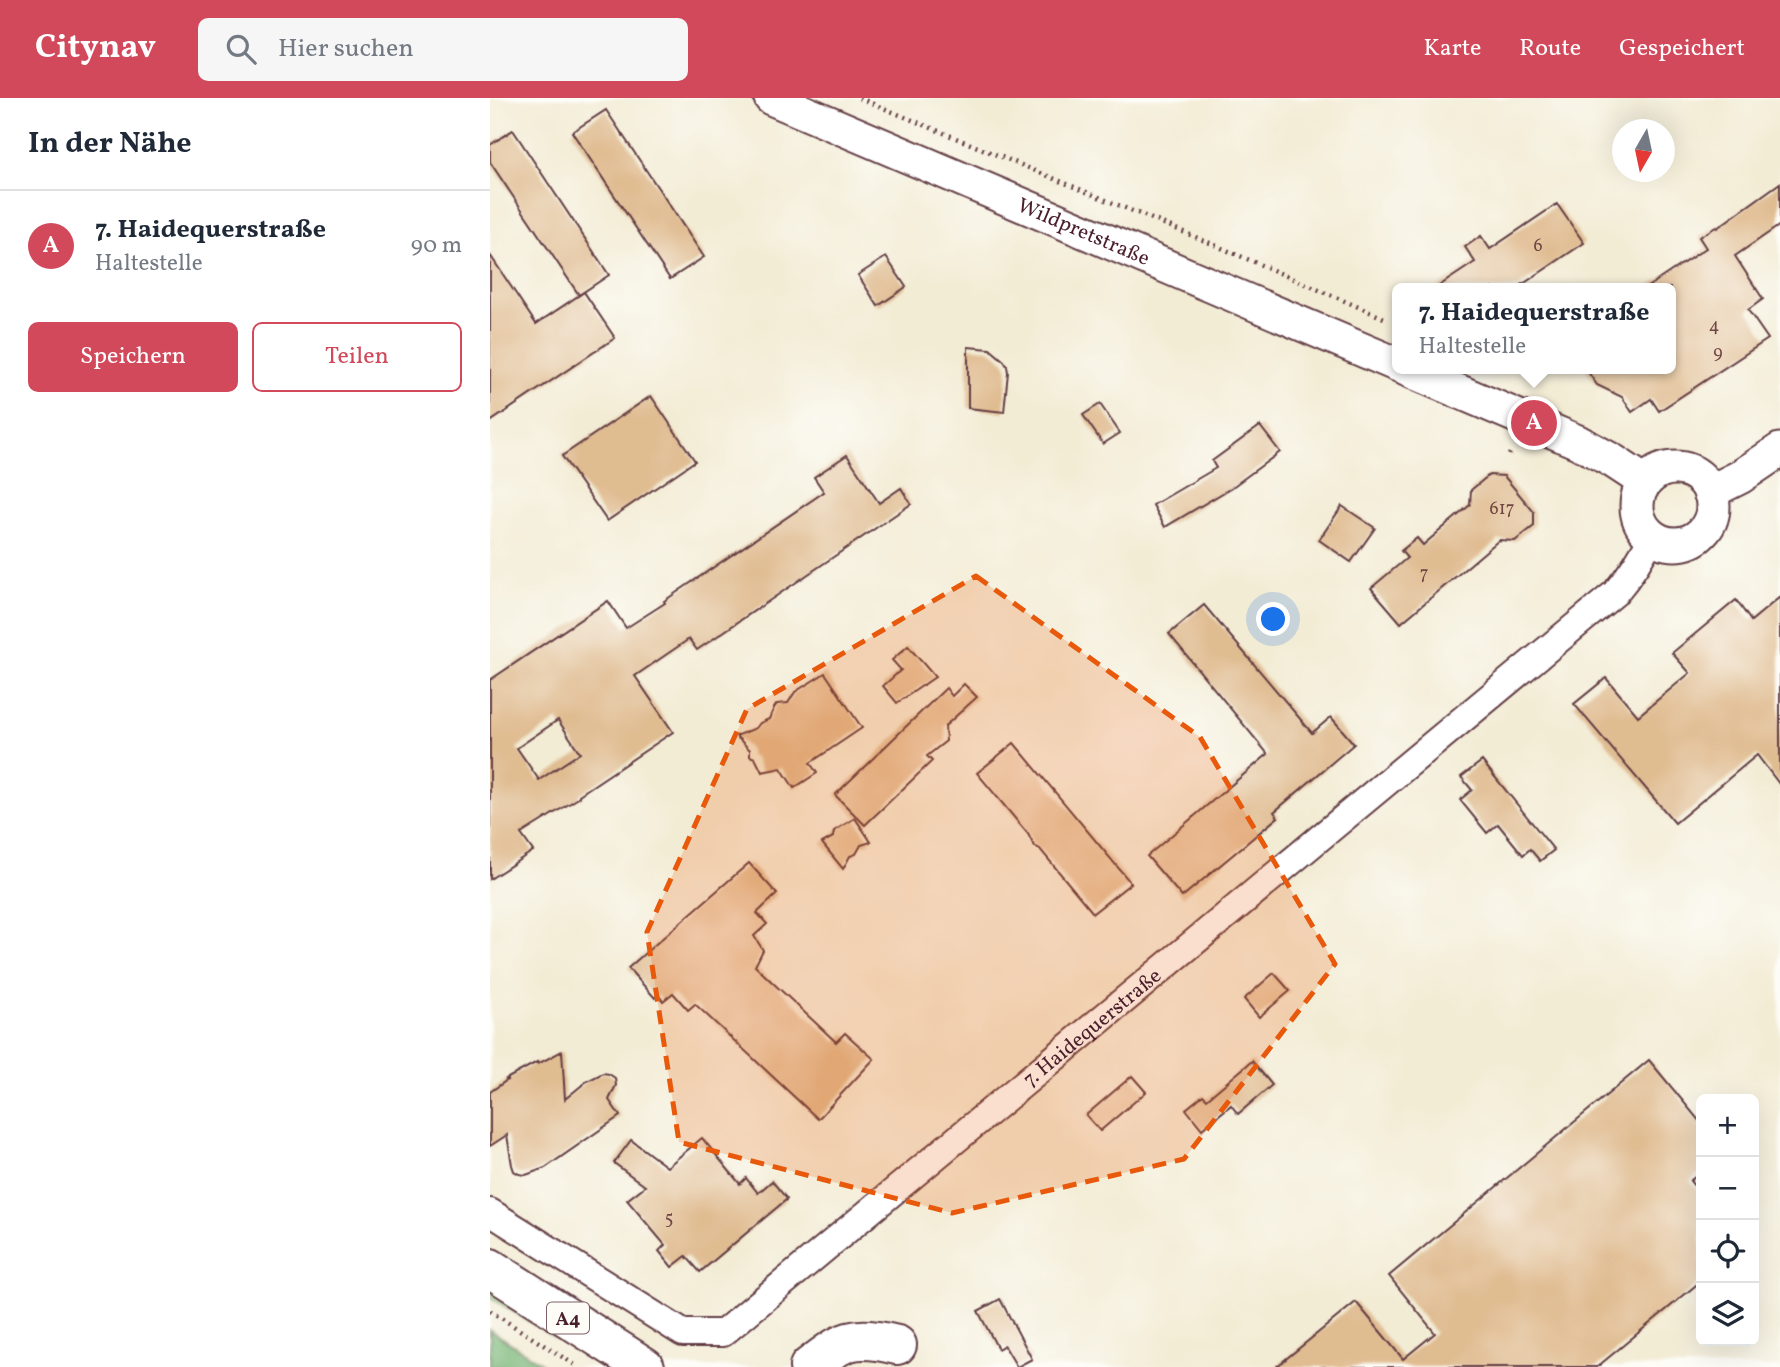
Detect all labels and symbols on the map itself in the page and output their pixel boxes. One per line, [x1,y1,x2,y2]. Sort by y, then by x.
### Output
north arrow [1612,119,1675,182]
street label: Wildpretstraße [1013,192,1154,274]
house number: 6 [1533,234,1543,259]
house number: 4 [1709,314,1719,339]
house number: 9 [1713,341,1723,366]
pin: A [1511,397,1557,449]
house number: 617 [1490,497,1514,522]
house number: 7 [1420,562,1428,587]
your location [1256,602,1290,636]
street label: 7. Haidequerstraße [1017,962,1168,1094]
house number: 5 [665,1207,673,1232]
road number: A4 [547,1302,589,1334]

